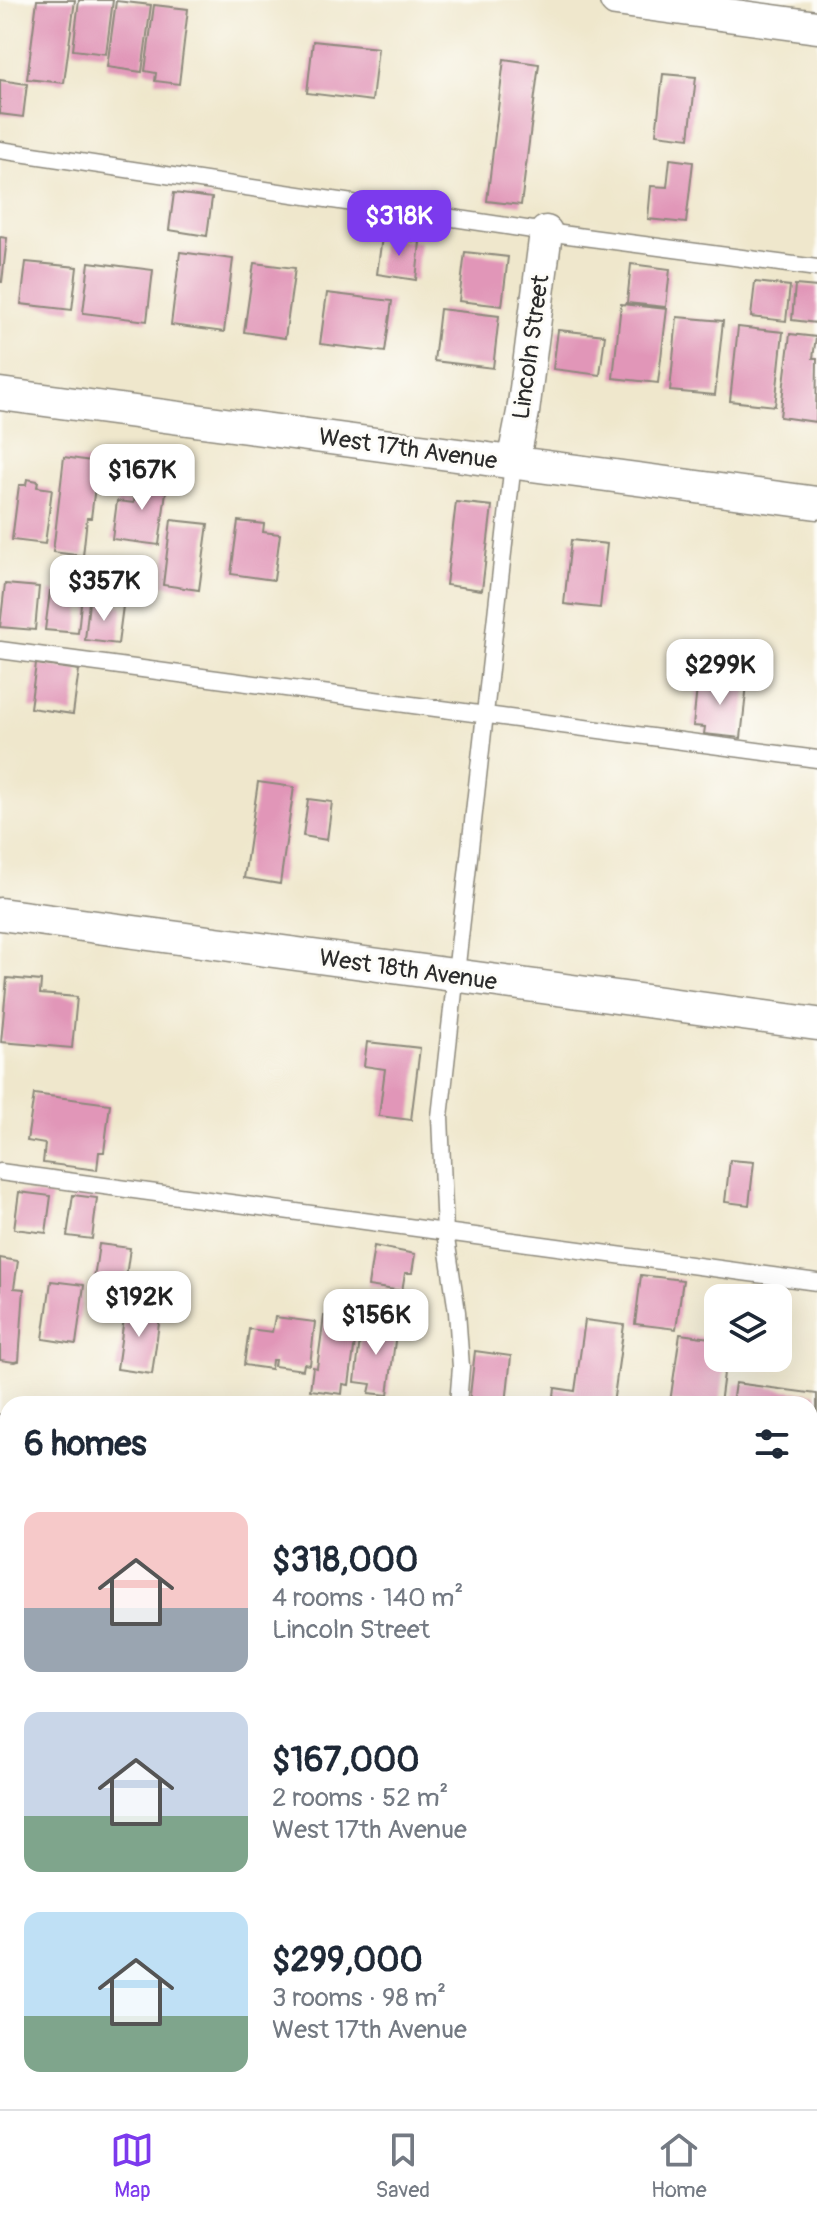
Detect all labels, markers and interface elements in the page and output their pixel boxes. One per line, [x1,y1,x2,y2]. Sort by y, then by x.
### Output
pin: $318K [343,190,455,258]
text: $318K [365,200,433,232]
street label: Lincoln Street [506,272,556,421]
street label: West 17th Avenue [317,422,499,476]
pin: $167K [86,444,198,512]
text: $167K [108,454,176,486]
pin: $357K [48,555,160,623]
text: $357K [68,565,140,597]
pin: $299K [664,639,776,707]
text: $299K [684,649,756,681]
street label: West 18th Avenue [317,943,499,997]
pin: $192K [83,1271,195,1339]
text: $192K [105,1281,173,1313]
map controls [704,1284,792,1372]
button: layers [704,1284,792,1372]
pin: $156K [320,1289,432,1357]
text: $156K [341,1299,411,1331]
icon: filters [750,1422,794,1466]
text: 6 homes [24,1423,147,1466]
text: $318,000 [272,1539,418,1582]
icon: home [88,1544,184,1640]
text: 4 rooms · 140 m² [272,1582,463,1614]
text: Lincoln Street [272,1614,430,1646]
text: $167,000 [272,1739,419,1782]
icon: home [88,1744,184,1840]
text: 2 rooms · 52 m² [272,1782,448,1814]
text: West 17th Avenue [272,1814,467,1846]
text: $299,000 [272,1939,423,1982]
icon: home [88,1944,184,2040]
text: 3 rooms · 98 m² [272,1982,446,2014]
text: West 17th Avenue [272,2014,467,2046]
tab: Map [110,2128,154,2204]
tab: Saved [375,2128,430,2204]
tab: Home [651,2128,706,2204]

